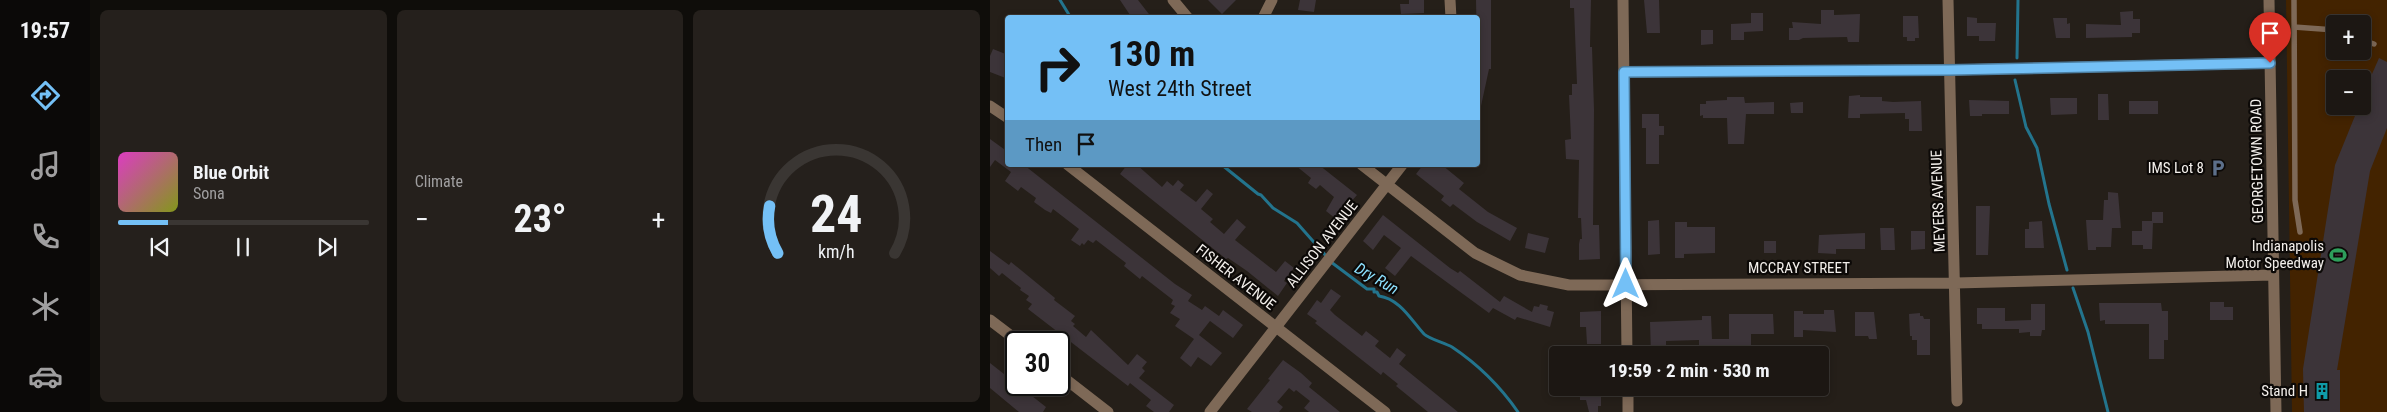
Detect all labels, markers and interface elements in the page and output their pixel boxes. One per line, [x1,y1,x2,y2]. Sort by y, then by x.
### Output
pin [2249,12,2291,63]
map controls [2326,15,2371,115]
button: + [2326,15,2371,60]
text: 19:57 [20,18,70,43]
icon: arrive [2256,19,2284,47]
text: 130 m [1108,34,1195,75]
icon: right [1025,35,1090,100]
button: − [2326,70,2371,115]
text: West 24th Street [1108,76,1252,101]
icon: directions [28,78,63,113]
street label: GEORGETOWN ROAD [2247,99,2267,223]
icon: arrive [1072,130,1100,158]
text: Then [1025,133,1062,156]
icon: music [28,148,63,183]
street label: MEYERS AVENUE [1927,150,1949,252]
parking icon: IMS Lot 8 [2208,158,2228,178]
place label: IMS Lot 8 [2148,159,2204,177]
text: Blue Orbit [193,161,269,184]
text: Climate [415,172,463,191]
text: Sona [193,184,225,203]
text: 24 [810,184,863,245]
text: 23° [513,197,567,241]
street label: ALLISON AVENUE [1283,197,1361,291]
text: − [415,203,429,236]
text: + [651,203,665,236]
icon: phone [28,219,63,254]
icon: previous [146,233,174,261]
icon: pause [229,233,257,261]
icon: next [313,233,341,261]
place label: Indianapolis Motor Speedway [2226,237,2324,272]
street label: FISHER AVENUE [1193,240,1279,314]
text: km/h [818,241,855,262]
sports icon: Indianapolis Motor Speedway [2328,245,2348,265]
position arrow [1599,257,1651,309]
water label: Dry Run [1352,258,1402,298]
street label: MCCRAY STREET [1748,259,1850,277]
icon: climate [28,289,63,324]
speed limit sign: 30 [1005,331,1070,396]
icon: car [28,359,63,394]
text: 19:59 · 2 min · 530 m [1608,359,1770,382]
building icon: Stand H [2312,381,2332,401]
place label: Stand H [2261,382,2308,400]

